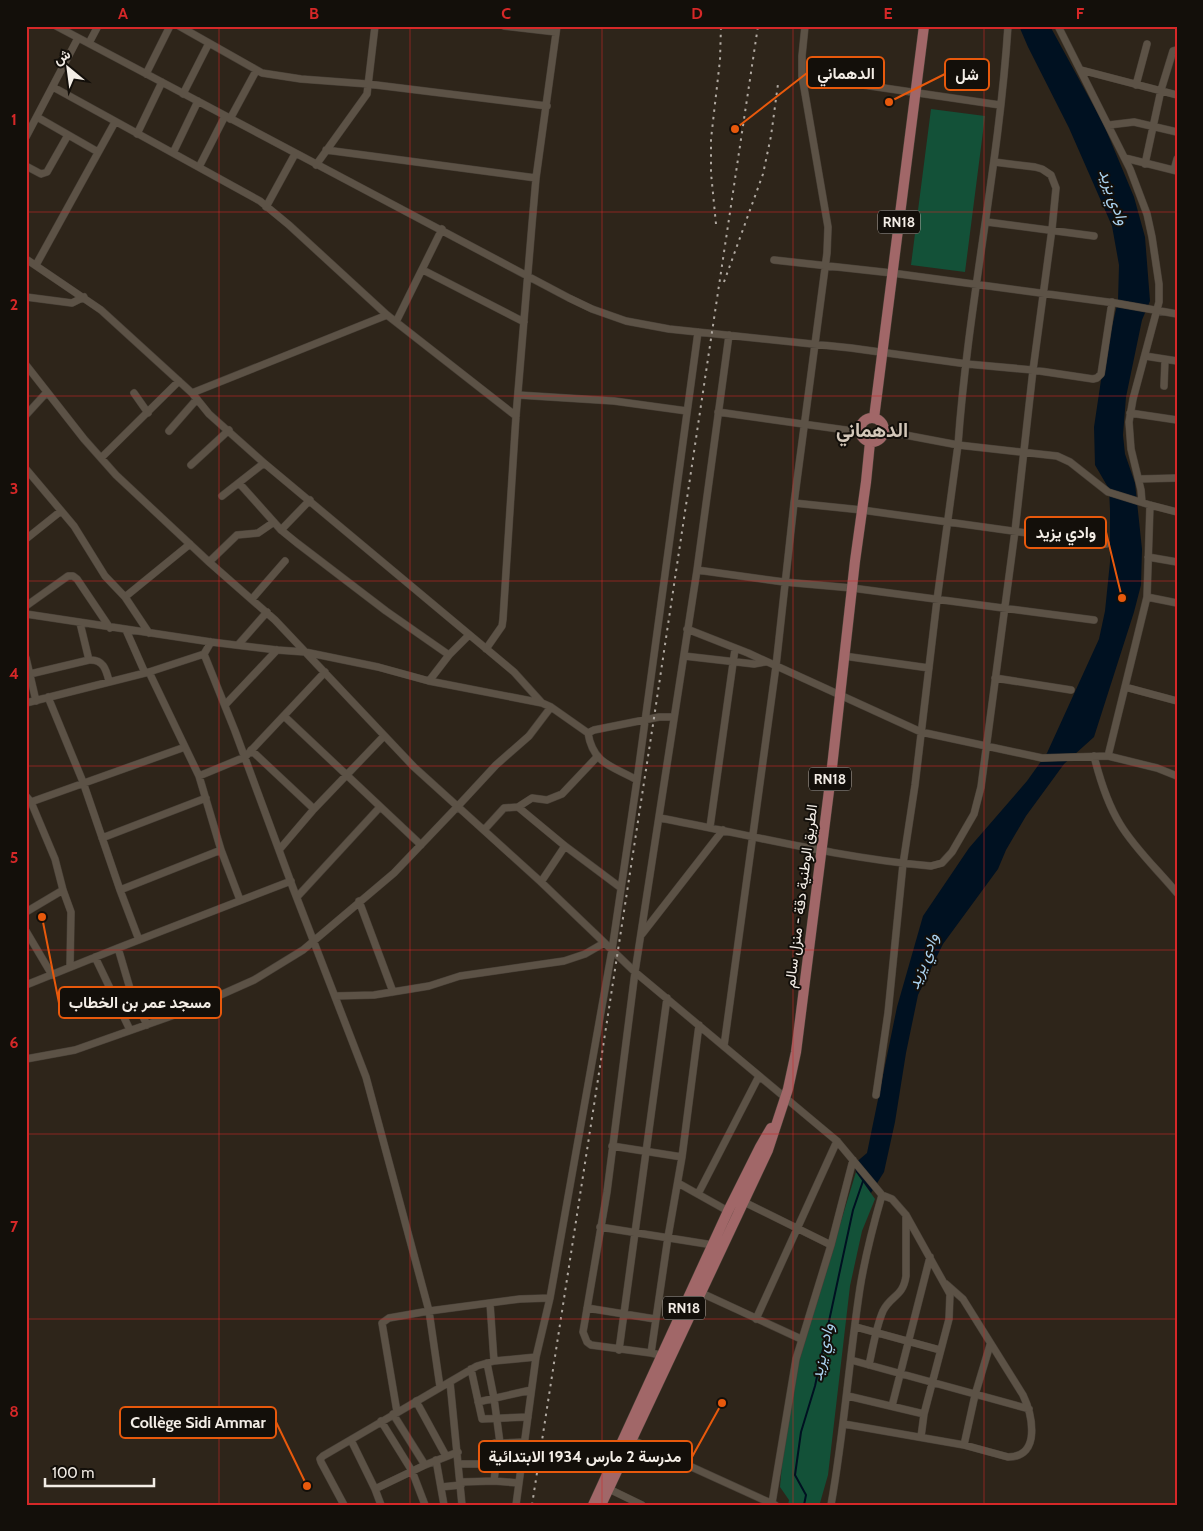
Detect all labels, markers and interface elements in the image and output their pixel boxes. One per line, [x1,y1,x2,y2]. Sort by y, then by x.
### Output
text: A [118,4,128,23]
text: B [309,4,319,23]
text: C [501,4,511,23]
text: D [691,4,703,23]
text: E [883,4,893,23]
text: F [1076,4,1085,23]
north arrow [42,42,92,92]
text: ش [50,45,74,69]
callout: الدهماني [807,57,884,88]
callout: شل [945,59,989,90]
text: الدهماني [817,64,875,87]
text: شل [955,65,979,84]
text: 1 [11,110,17,129]
water label: وادي يزيد [1091,166,1133,229]
road number: RN18 [878,210,920,233]
text: 2 [10,295,18,314]
district label: الدهماني [836,418,908,447]
text: 3 [10,479,18,498]
callout: وادي يزيد [1025,517,1106,548]
text: وادي يزيد [1036,523,1096,546]
text: 4 [9,664,19,683]
road number: RN18 [809,768,851,791]
street label: الطريق الوطنية دقة - منزل سالم [781,803,822,989]
text: 5 [10,848,18,867]
water label: وادي يزيد [904,930,946,993]
callout: مسجد عمر بن الخطاب [59,987,221,1018]
text: مسجد عمر بن الخطاب [69,993,212,1013]
text: 6 [10,1033,19,1052]
text: 7 [10,1217,19,1236]
road number: RN18 [663,1296,705,1320]
water label: وادي يزيد [807,1322,841,1383]
text: 8 [9,1402,19,1421]
callout: Collège Sidi Ammar [120,1407,276,1438]
text: Collège Sidi Ammar [130,1413,267,1432]
callout: مدرسة 2 مارس 1934 الابتدائية [479,1441,692,1472]
text: مدرسة 2 مارس 1934 الابتدائية [489,1447,682,1467]
scale bar [45,1456,154,1488]
text: 100 m [52,1464,94,1482]

